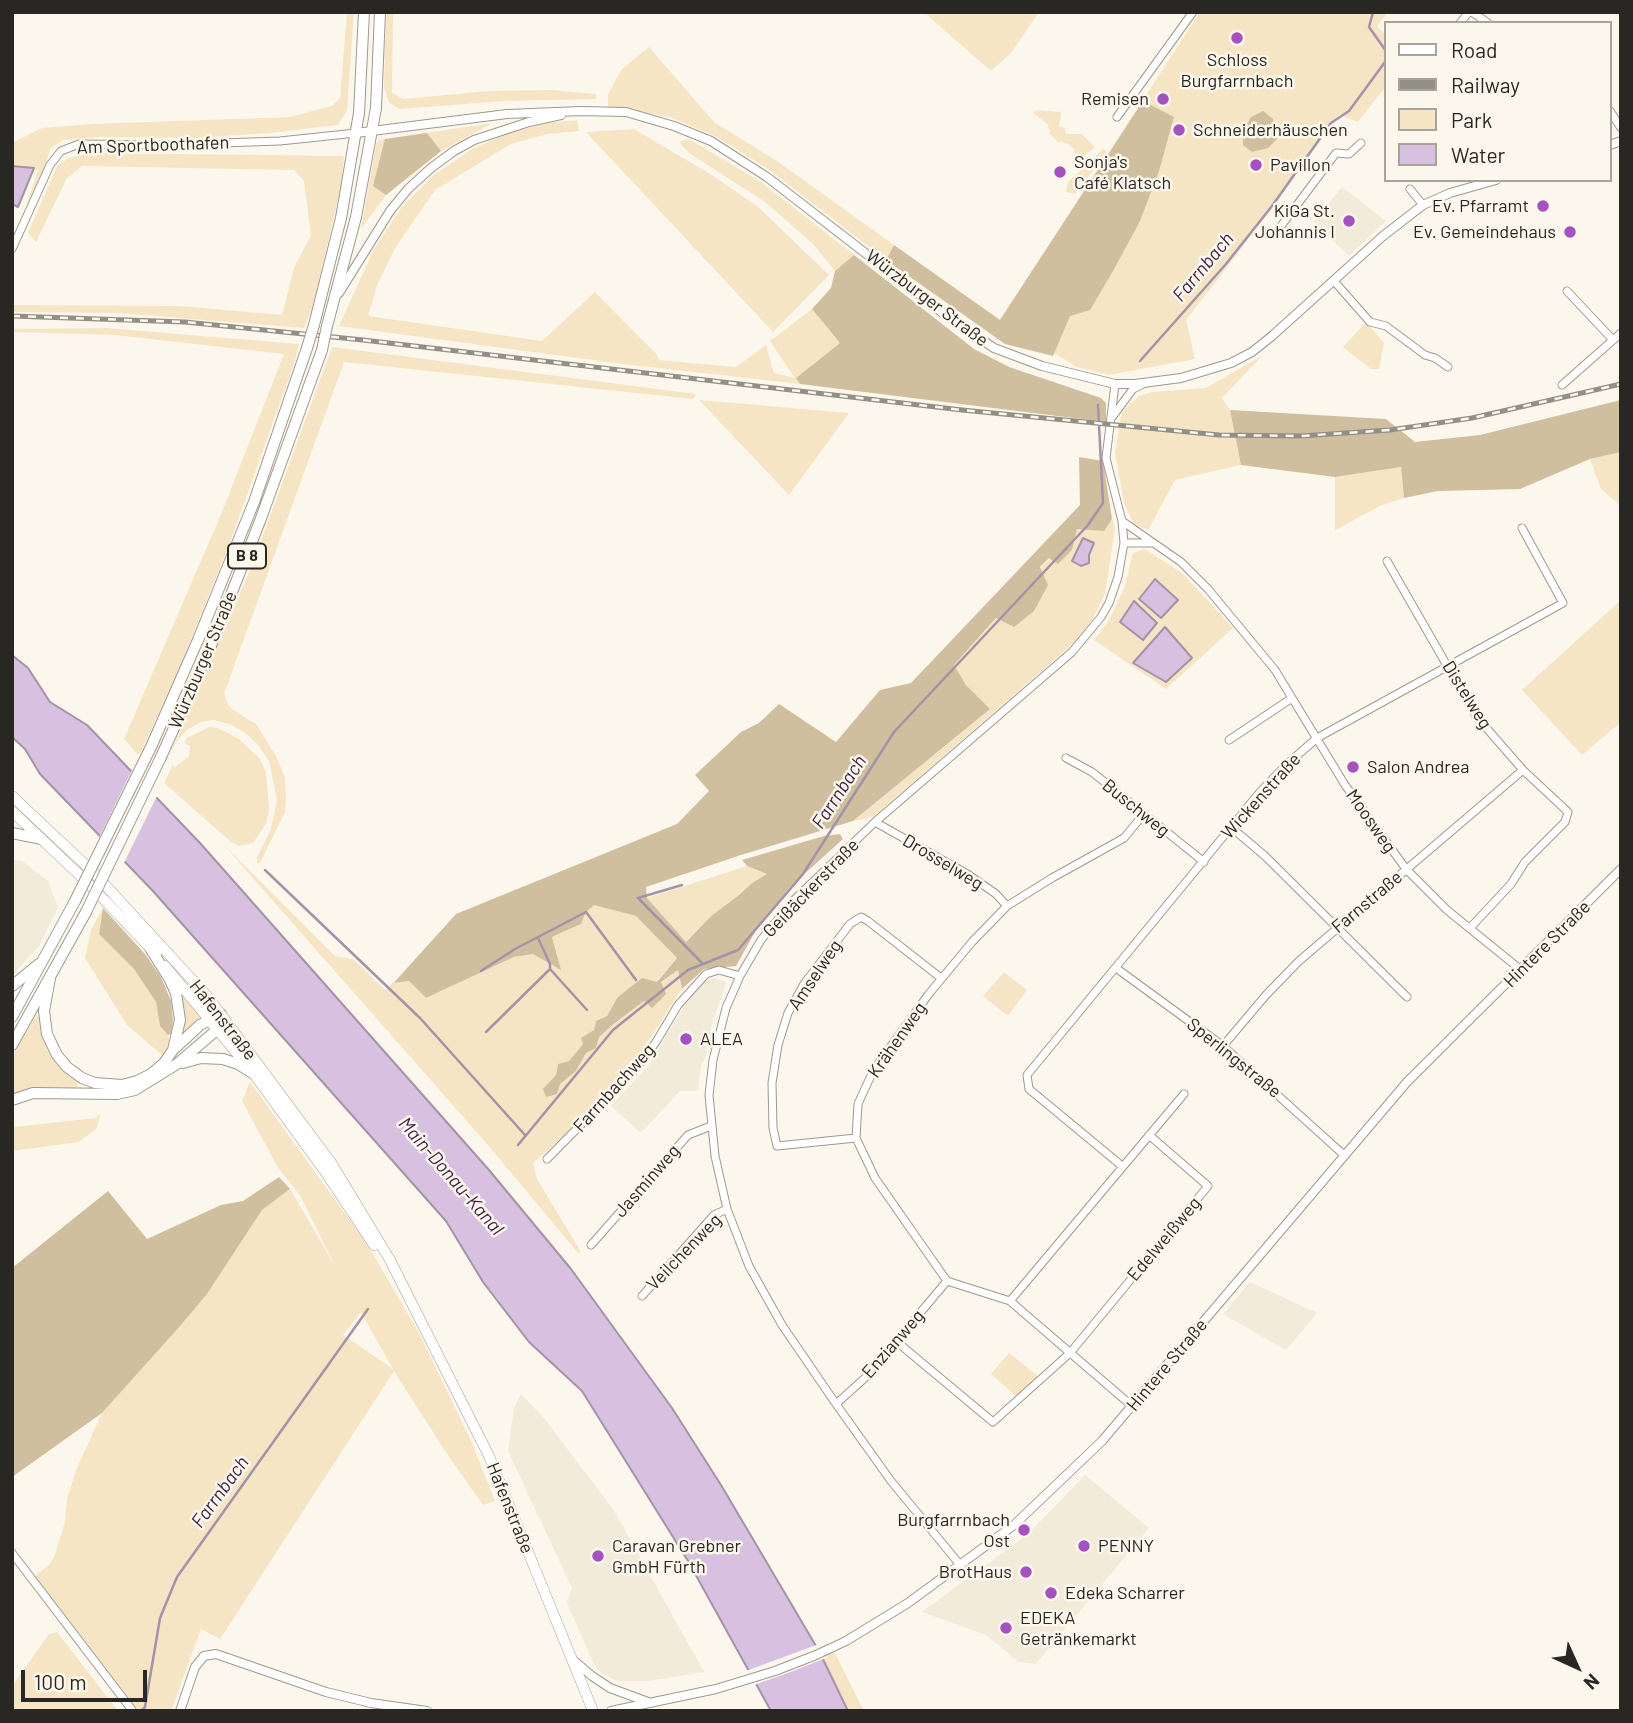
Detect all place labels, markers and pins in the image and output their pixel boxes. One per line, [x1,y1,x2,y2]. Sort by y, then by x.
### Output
marker: Schloss Burgfarrnbach [1229,30,1245,46]
place label: Schloss Burgfarrnbach [1181,49,1293,92]
place label: Remisen [1081,88,1149,110]
marker: Remisen [1155,91,1171,107]
place label: Schneiderhäuschen [1193,119,1348,141]
marker: Schneiderhäuschen [1171,122,1187,138]
place label: Sonja's Café Klatsch [1074,151,1171,194]
place label: Pavillon [1270,154,1331,176]
marker: Pavillon [1248,157,1264,173]
marker: Sonja's Café Klatsch [1052,164,1068,180]
place label: Ev. Pfarramt [1432,195,1529,217]
marker: Ev. Pfarramt [1535,198,1551,214]
place label: KiGa St. Johannis I [1255,200,1335,242]
marker: KiGa St. Johannis I [1341,213,1357,229]
place label: Ev. Gemeindehaus [1413,221,1556,243]
marker: Ev. Gemeindehaus [1562,224,1578,240]
place label: Salon Andrea [1367,756,1469,778]
marker: Salon Andrea [1345,759,1361,775]
place label: ALEA [700,1028,743,1050]
marker: ALEA [678,1031,694,1047]
place label: Burgfarrnbach Ost [897,1509,1010,1552]
marker: Burgfarrnbach Ost [1016,1522,1032,1538]
place label: Caravan Grebner GmbH Fürth [612,1535,741,1578]
place label: PENNY [1098,1535,1154,1557]
marker: PENNY [1076,1538,1092,1554]
marker: Caravan Grebner GmbH Fürth [590,1548,606,1564]
place label: BrotHaus [939,1561,1012,1583]
marker: BrotHaus [1018,1564,1034,1580]
place label: Edeka Scharrer [1065,1582,1185,1604]
marker: Edeka Scharrer [1043,1585,1059,1601]
place label: EDEKA Getränkemarkt [1020,1607,1137,1650]
marker: EDEKA Getränkemarkt [998,1620,1014,1636]

